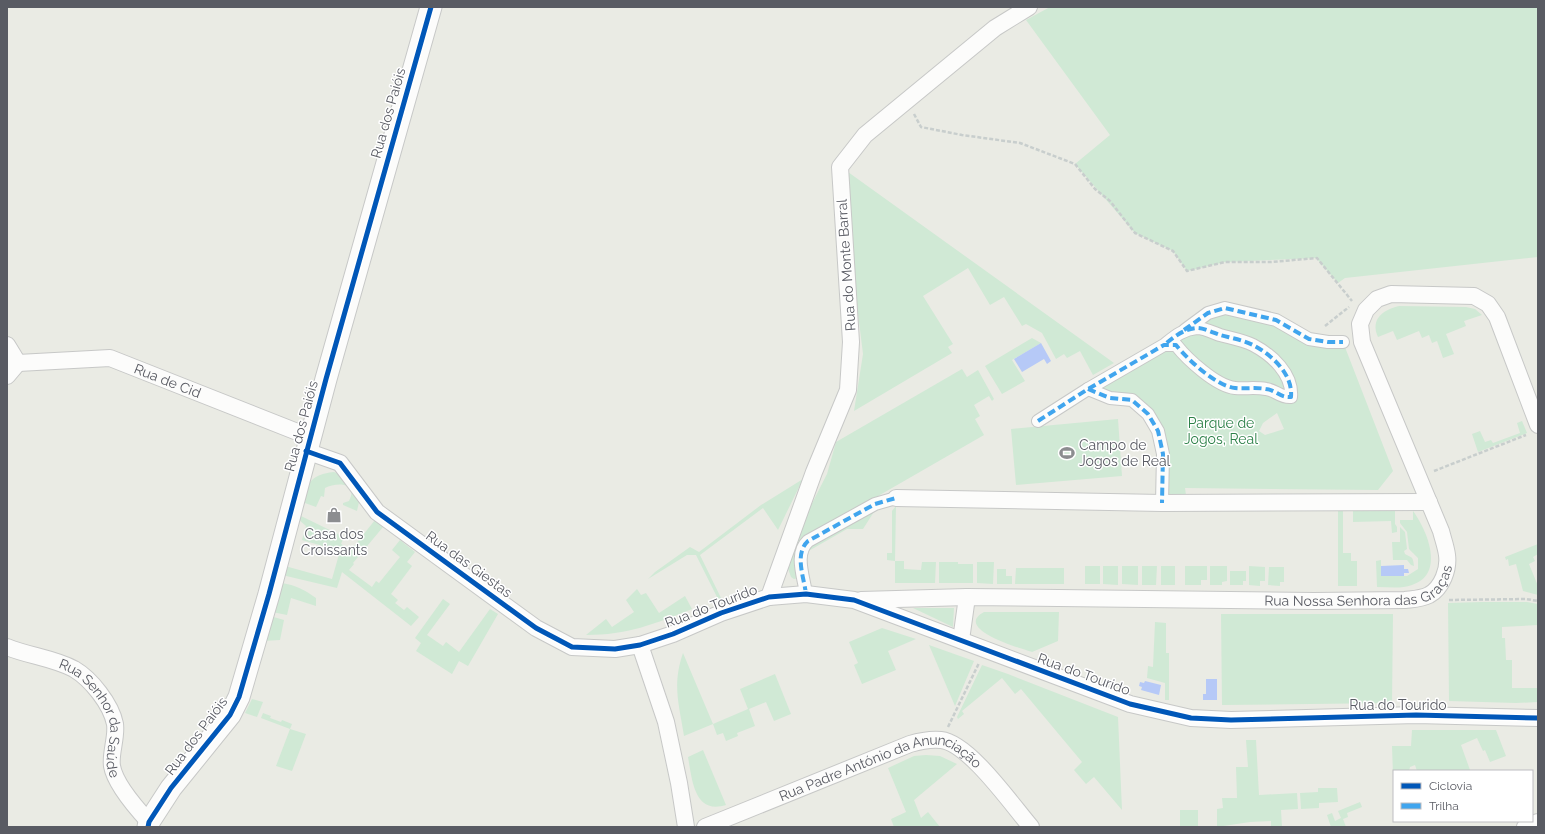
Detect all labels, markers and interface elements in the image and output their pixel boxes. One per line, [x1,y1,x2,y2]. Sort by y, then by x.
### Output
street label: Rua dos Paióis [367,66,409,160]
street label: Rua do Monte Barral [833,198,859,332]
street label: Rua de Cid [132,360,203,401]
street label: Rua dos Paióis [281,379,321,473]
park label: Parque de Jogos, Real [1184,415,1258,447]
place label: Campo de Jogos de Real [1079,437,1171,469]
sports icon: Campo de Jogos de Real [1058,444,1076,462]
shop icon: Casa dos Croissants [325,506,343,524]
place label: Casa dos Croissants [301,526,367,558]
street label: Rua das Giestas [423,527,515,601]
street label: Rua Nossa Senhora das Graças [1264,563,1455,609]
street label: Rua do Tourido [663,581,759,631]
street label: Rua do Tourido [1036,650,1132,698]
street label: Rua Senhor da Saúde [57,655,123,780]
street label: Rua dos Paióis [162,694,231,778]
street label: Rua do Tourido [1349,697,1447,713]
street label: Rua Padre António da Anunciação [777,732,985,804]
legend [1393,770,1533,822]
text: Ciclovia [1429,779,1472,793]
text: Trilha [1429,799,1459,813]

